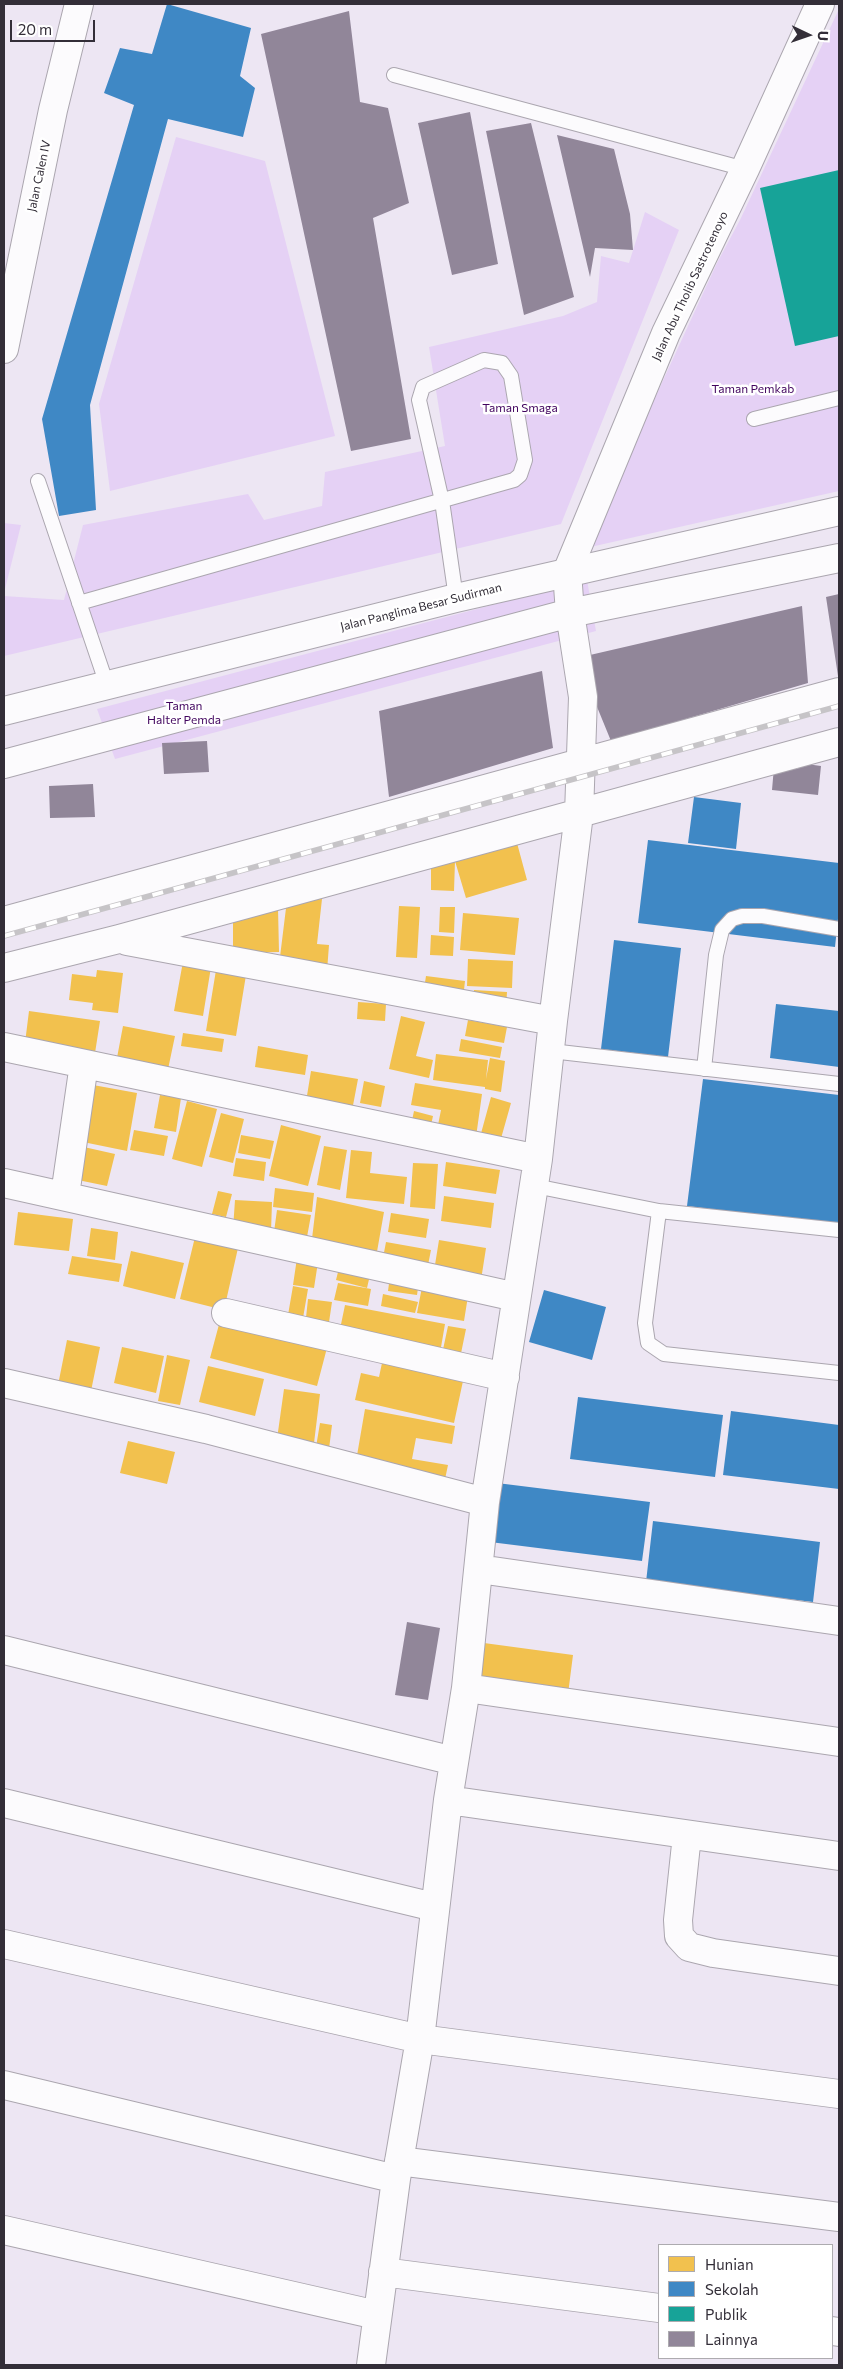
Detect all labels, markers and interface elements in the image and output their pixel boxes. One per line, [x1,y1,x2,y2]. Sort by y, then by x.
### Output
scale bar [12,10,98,42]
north arrow [783,10,833,60]
text: 20 m [18,20,52,38]
text: U [815,30,832,41]
street label: Jalan Calen IV [24,139,54,213]
street label: Jalan Abu Tholib Sastrotenoyo [649,209,731,363]
park label: Taman Pemkab [712,382,794,396]
park label: Taman Smaga [482,401,558,415]
street label: Jalan Panglima Besar Sudirman [339,580,503,634]
park label: Taman Halter Pemda [147,699,221,727]
legend [658,2244,833,2359]
text: Hunian [705,2255,754,2273]
text: Sekolah [705,2280,759,2298]
text: Publik [705,2305,747,2323]
text: Lainnya [705,2330,758,2348]

